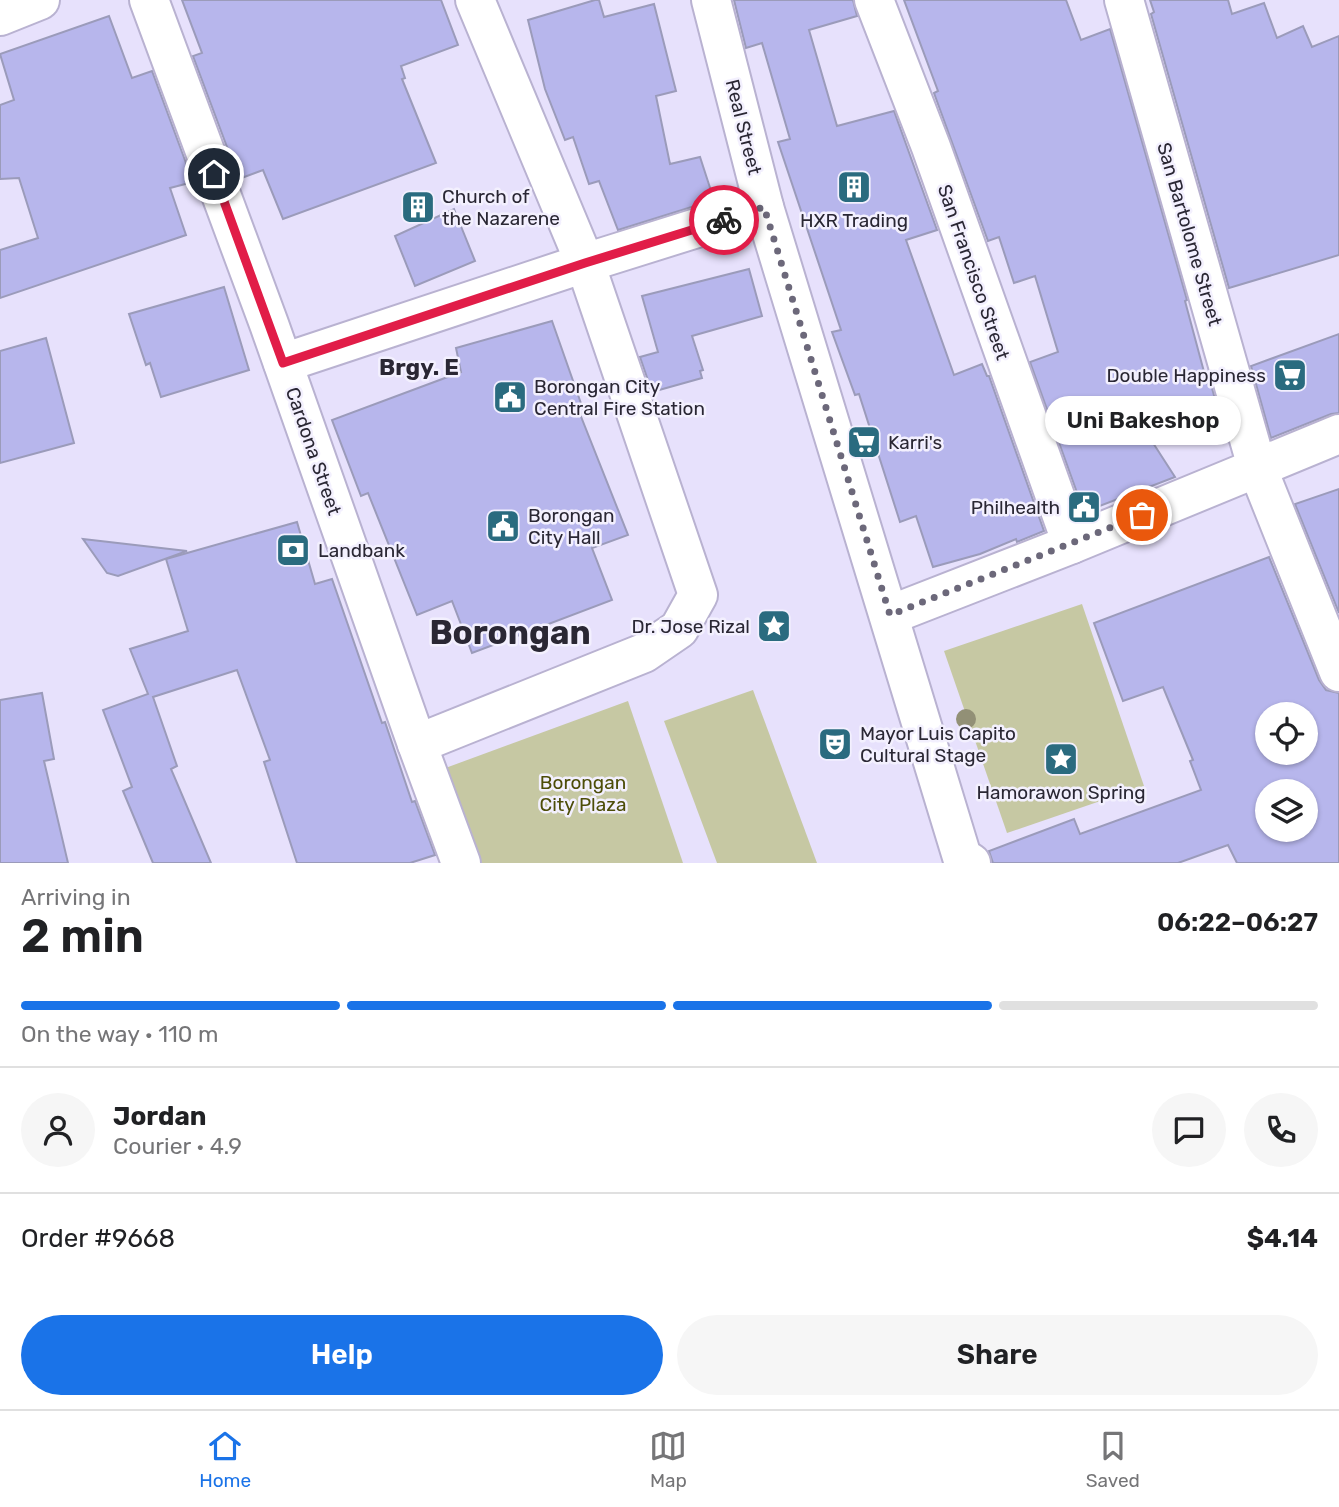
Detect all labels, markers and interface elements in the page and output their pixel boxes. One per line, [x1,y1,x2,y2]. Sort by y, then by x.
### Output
street label: Real Street [721,77,767,178]
street label: San Bartolome Street [1152,140,1227,329]
pin [184,144,244,204]
icon: home [195,155,233,193]
building icon: HXR Trading [835,168,873,206]
street label: San Francisco Street [933,181,1015,363]
place label: Church of the Nazarene [442,185,560,230]
courier [689,185,759,255]
building icon: Church of the Nazarene [399,188,437,226]
icon: bike [705,201,743,239]
place label: HXR Trading [800,209,908,232]
district label: Brgy. E [379,353,459,381]
supermarket icon: Double Happiness [1271,356,1309,394]
place label: Double Happiness [1107,364,1266,387]
place label: Borongan City Central Fire Station [534,375,705,420]
public building icon: Borongan City Central Fire Station [491,378,529,416]
street label: Cardona Street [281,384,346,519]
callout: Uni Bakeshop [1044,396,1240,445]
text: Uni Bakeshop [1066,406,1220,434]
supermarket icon: Karri's [845,423,883,461]
place label: Karri's [888,431,942,454]
pin [1112,485,1172,545]
public building icon: Philhealth [1065,488,1103,526]
place label: Philhealth [971,496,1060,519]
icon: bag [1123,496,1161,534]
place label: Borongan City Hall [528,504,614,549]
public building icon: Borongan City Hall [484,507,522,545]
bank icon: Landbank [274,531,312,569]
place label: Landbank [318,539,405,562]
place icon: Dr. Jose Rizal [755,607,793,645]
district label: Borongan [429,613,591,652]
place label: Dr. Jose Rizal [632,615,750,638]
map controls [1255,702,1318,842]
button: locate [1255,702,1318,765]
place label: Mayor Luis Capito Cultural Stage [860,722,1016,767]
theatre icon: Mayor Luis Capito Cultural Stage [816,725,854,763]
place icon: Hamorawon Spring [1042,740,1080,778]
park label: Borongan City Plaza [540,771,626,816]
button: layers [1255,779,1318,842]
place label: Hamorawon Spring [976,781,1146,804]
text: Arriving in [21,883,131,911]
text: 06:22–06:27 [1157,907,1318,938]
text: 2 min [21,909,144,964]
text: On the way · 110 m [21,1020,219,1048]
button: person [21,1093,95,1167]
button: chat [1152,1093,1226,1167]
button: phone [1244,1093,1318,1167]
text: Jordan [113,1101,206,1132]
text: Courier · 4.9 [113,1132,242,1160]
text: Order #9668 [21,1223,175,1254]
text: $4.14 [1247,1223,1318,1254]
button: Help [21,1315,663,1395]
button: Share [677,1315,1318,1395]
tab: Home [199,1427,251,1492]
tab: Map [649,1427,687,1492]
tab: Saved [1086,1427,1140,1492]

